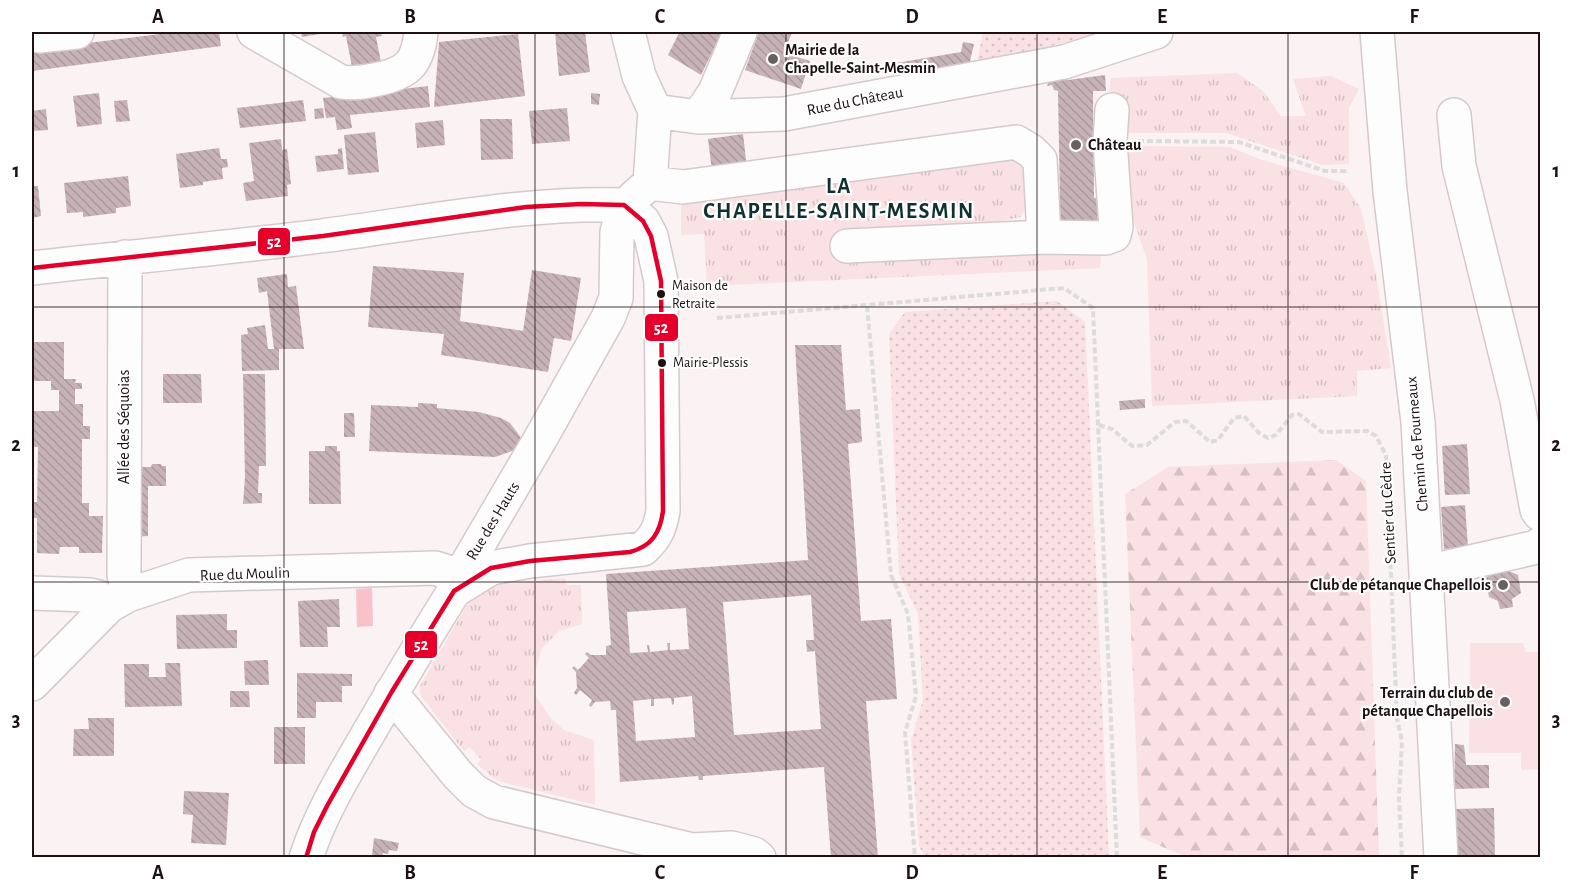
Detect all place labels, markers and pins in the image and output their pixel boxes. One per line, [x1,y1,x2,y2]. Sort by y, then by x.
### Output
place label: Mairie de la Chapelle-Saint-Mesmin [785,42,936,76]
marker: Mairie de la Chapelle-Saint-Mesmin [766,52,780,66]
place label: Château [1088,137,1142,153]
marker: Château [1069,138,1083,152]
place label: Maison de Retraite [672,279,728,311]
marker: Maison de Retraite [655,288,667,300]
place label: Mairie-Plessis [673,356,748,370]
marker: Mairie-Plessis [656,357,668,369]
place label: Club de pétanque Chapellois [1310,577,1491,593]
marker: Club de pétanque Chapellois [1496,578,1510,592]
place label: Terrain du club de pétanque Chapellois [1362,685,1493,719]
marker: Terrain du club de pétanque Chapellois [1498,695,1512,709]

